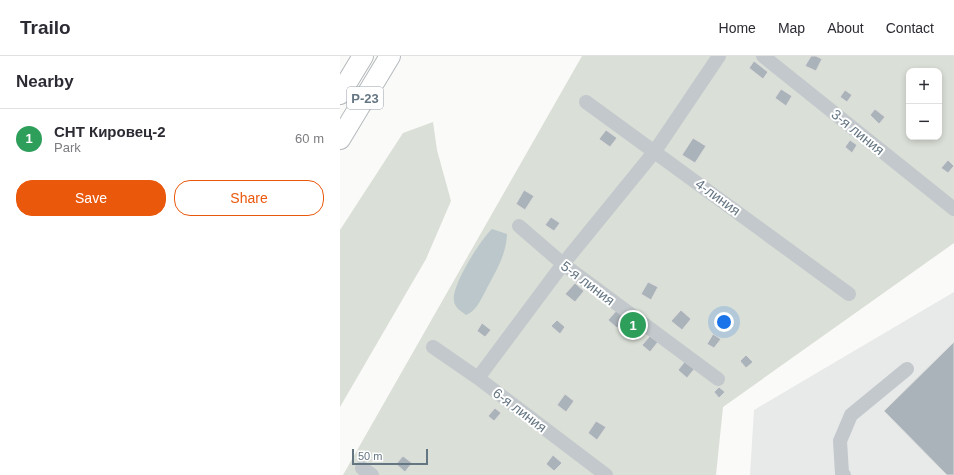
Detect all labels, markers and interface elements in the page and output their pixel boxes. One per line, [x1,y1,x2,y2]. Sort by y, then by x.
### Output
text: Trailo [20,17,71,38]
text: Home [719,20,756,36]
text: Map [778,20,805,36]
text: About [827,20,864,36]
text: Contact [886,20,934,36]
map controls [906,68,942,140]
button: + [906,68,942,104]
text: Nearby [16,72,74,91]
road number: Р-23 [347,87,383,109]
button: − [906,104,942,140]
street label: 3-я линия [828,106,888,158]
text: СНТ Кировец-2 [54,123,166,140]
text: 1 [25,131,33,146]
text: 60 m [295,131,324,146]
text: Park [54,140,81,155]
street label: 4-линия [692,175,744,219]
button: Save [16,180,166,216]
button: Share [174,180,324,216]
street label: 5-я линия [558,258,618,308]
pin: 1 [620,310,646,340]
your location [714,312,734,332]
street label: 6-я линия [490,385,550,435]
scale bar [352,447,428,466]
text: 50 m [358,450,382,462]

